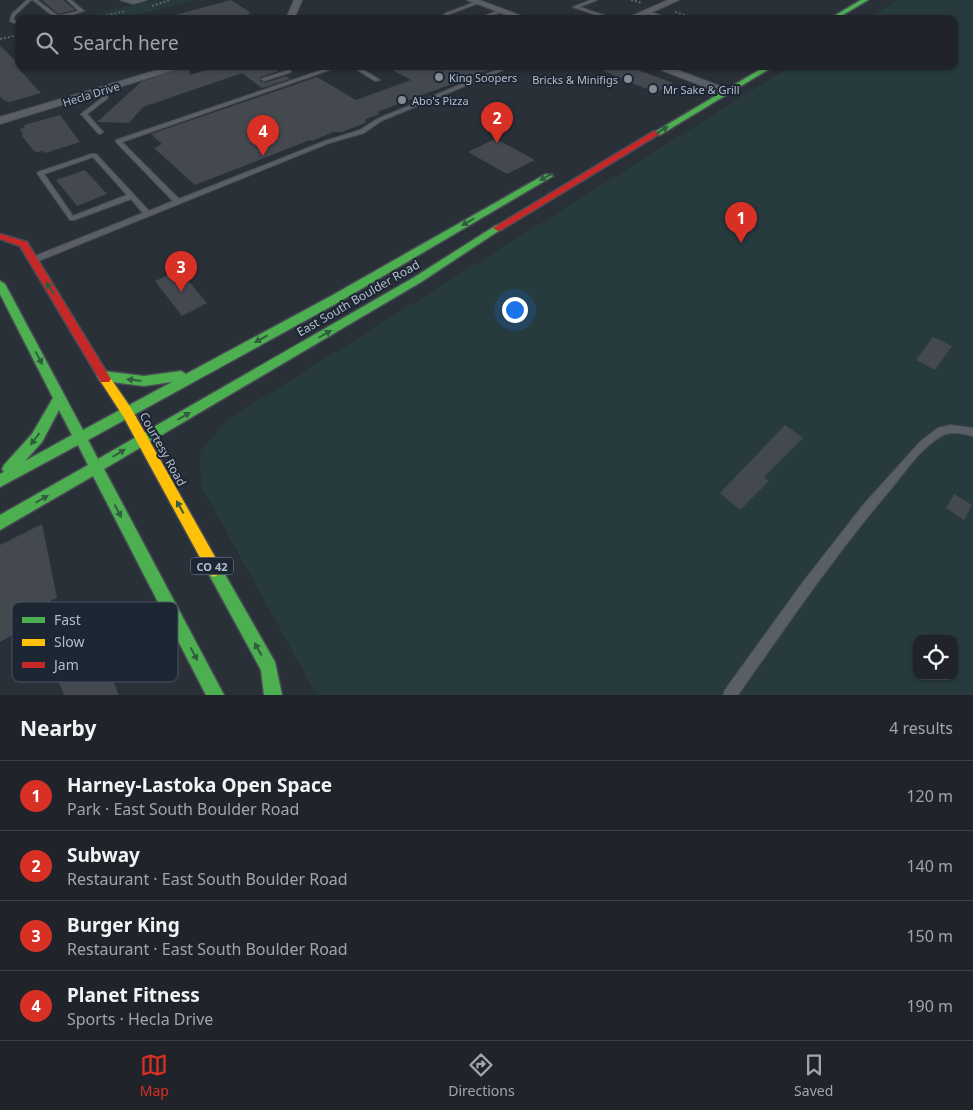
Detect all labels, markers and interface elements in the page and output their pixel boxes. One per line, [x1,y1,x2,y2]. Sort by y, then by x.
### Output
search box [15,15,958,70]
icon: search [33,29,61,57]
text: Search here [73,30,179,56]
place label: King Soopers [449,70,517,85]
marker: King Soopers [433,71,445,83]
place label: Bricks & Minifigs [532,72,618,87]
marker: Bricks & Minifigs [622,73,634,85]
street label: Hecla Drive [61,78,121,110]
place label: Mr Sake & Grill [663,82,740,97]
marker: Mr Sake & Grill [647,83,659,95]
place label: Abo's Pizza [412,93,469,108]
marker: Abo's Pizza [396,94,408,106]
pin: 2 [481,102,513,143]
pin: 4 [247,115,279,156]
one-way arrow [655,126,668,135]
one-way arrow [539,173,552,182]
pin: 1 [725,202,757,243]
one-way arrow [461,217,474,226]
pin: 3 [165,251,197,292]
street label: East South Boulder Road [293,256,423,340]
one-way arrow [46,282,55,295]
your location [502,297,528,323]
one-way arrow [318,329,331,338]
one-way arrow [255,335,268,344]
one-way arrow [35,351,43,365]
one-way arrow [126,376,142,384]
street label: Courtesy Road [136,409,190,489]
one-way arrow [178,411,191,420]
one-way arrow [30,432,40,446]
one-way arrow [112,449,125,458]
one-way arrow [36,494,49,503]
one-way arrow [175,500,184,514]
one-way arrow [114,504,122,518]
road number: CO 42 [191,558,233,574]
legend [12,602,178,682]
text: Fast [54,610,81,629]
text: Slow [54,632,85,651]
map controls [913,635,958,680]
button: locate [913,635,958,680]
one-way arrow [254,642,262,657]
one-way arrow [190,647,198,662]
text: Jam [52,655,79,674]
text: Nearby [20,714,96,742]
text: 4 results [889,717,953,739]
text: Harney-Lastoka Open Space [67,772,332,798]
text: 1 [31,785,41,807]
text: 120 m [906,785,953,807]
text: Park · East South Boulder Road [67,798,299,820]
text: Subway [67,842,140,868]
text: 2 [31,855,41,877]
text: 140 m [906,855,953,877]
text: Restaurant · East South Boulder Road [67,868,348,890]
text: Burger King [67,912,180,938]
text: 3 [31,925,41,947]
text: 150 m [906,925,953,947]
text: Restaurant · East South Boulder Road [67,938,348,960]
text: Planet Fitness [67,982,200,1008]
text: 4 [31,995,41,1017]
text: 190 m [906,995,953,1017]
text: Sports · Hecla Drive [67,1008,213,1030]
tab: Map [140,1051,169,1100]
tab: Directions [448,1051,515,1100]
tab: Saved [794,1051,833,1100]

